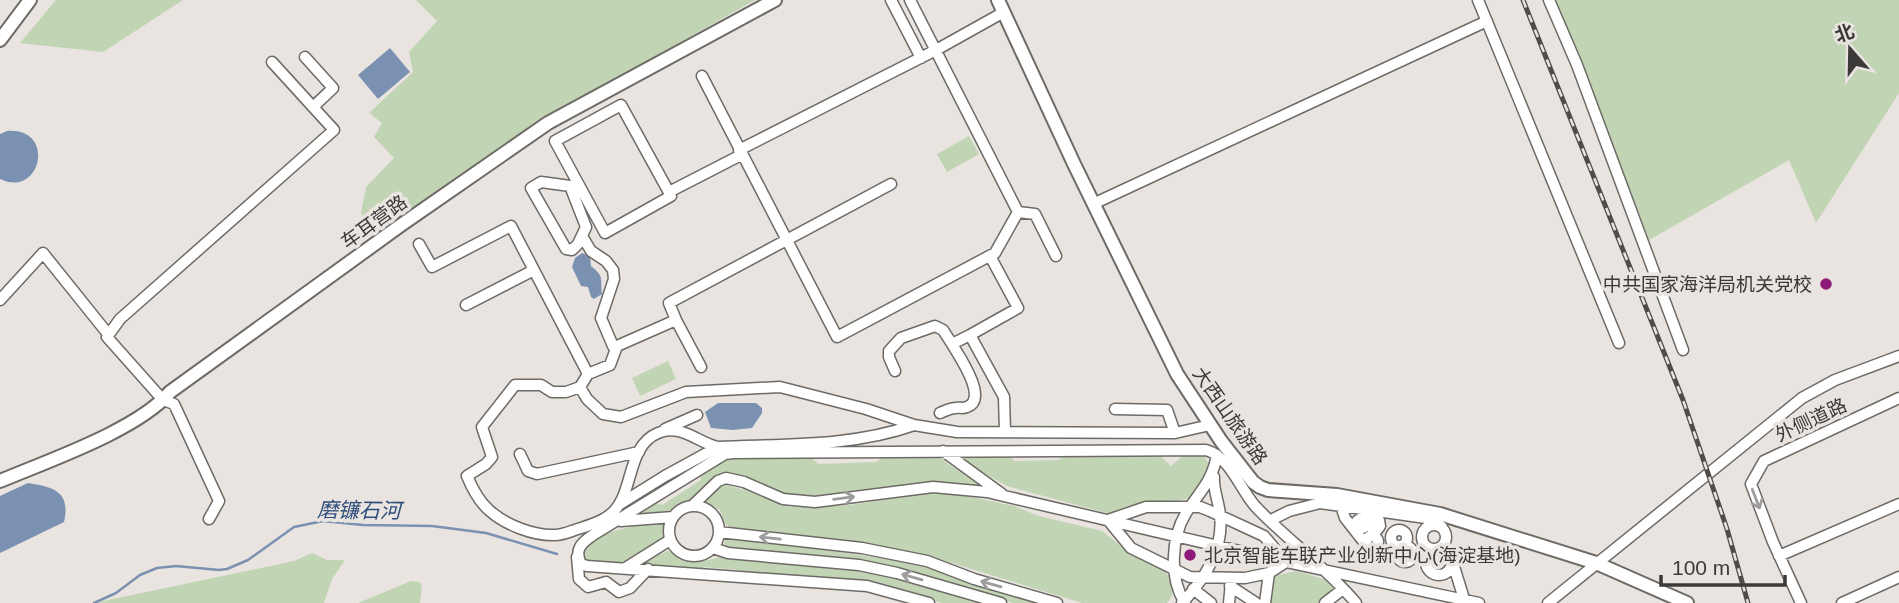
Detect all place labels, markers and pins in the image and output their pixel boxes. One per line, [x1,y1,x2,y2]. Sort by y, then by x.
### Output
place label: 中共国家海洋局机关党校 [1603,274,1812,295]
marker: 中共国家海洋局机关党校 [1818,276,1834,292]
place label: 北京智能车联产业创新中心(海淀基地) [1204,545,1521,566]
marker: 北京智能车联产业创新中心(海淀基地) [1182,547,1198,563]

